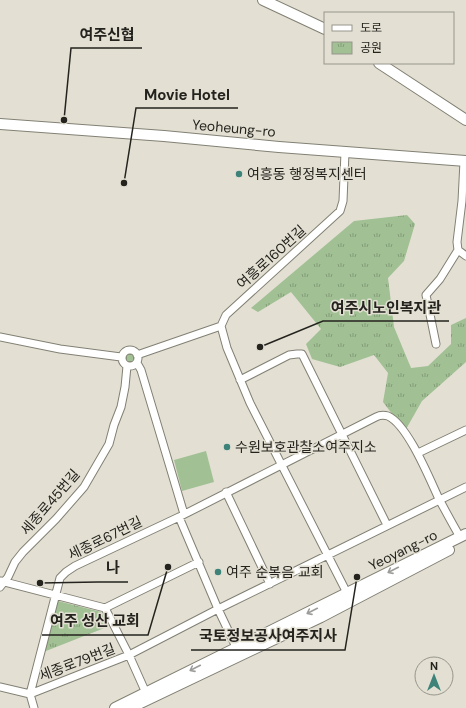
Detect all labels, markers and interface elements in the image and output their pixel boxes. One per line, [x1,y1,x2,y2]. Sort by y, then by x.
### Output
legend [324,12,454,64]
text: 도로 [360,20,382,36]
callout: 여주신협 [71,21,142,48]
text: 여주신협 [79,25,135,45]
text: 공원 [360,40,382,56]
callout: Movie Hotel [136,81,238,108]
text: Movie Hotel [144,85,230,105]
street label: Yeoheung-ro [191,115,277,141]
place label: 여흥동 행정복지센터 [247,165,367,183]
marker: 여흥동 행정복지센터 [234,169,244,179]
street label: 여흥로160번길 [233,221,309,293]
callout: 여주시노인복지관 [323,294,449,321]
text: 여주시노인복지관 [331,298,441,318]
place label: 수원보호관찰소여주지소 [235,438,377,456]
marker: 수원보호관찰소여주지소 [222,442,232,452]
street label: 세종로45번길 [16,465,84,539]
street label: 세종로67번길 [65,512,145,564]
street label: Yeoyang-ro [366,526,440,574]
callout: 나 [98,555,128,582]
text: 나 [106,558,120,578]
place label: 여주 순복음 교회 [226,563,324,581]
marker: 여주 순복음 교회 [213,567,223,577]
one-way arrow [388,567,400,574]
callout: 여주 성산 교회 [42,608,148,635]
one-way arrow [306,608,318,615]
text: 여주 성산 교회 [50,611,140,631]
callout: 국토정보공사여주지사 [191,623,345,650]
text: 국토정보공사여주지사 [199,626,337,646]
street label: 세종로79번길 [36,639,118,685]
north arrow [414,656,454,696]
text: N [430,659,438,673]
one-way arrow [189,665,201,672]

